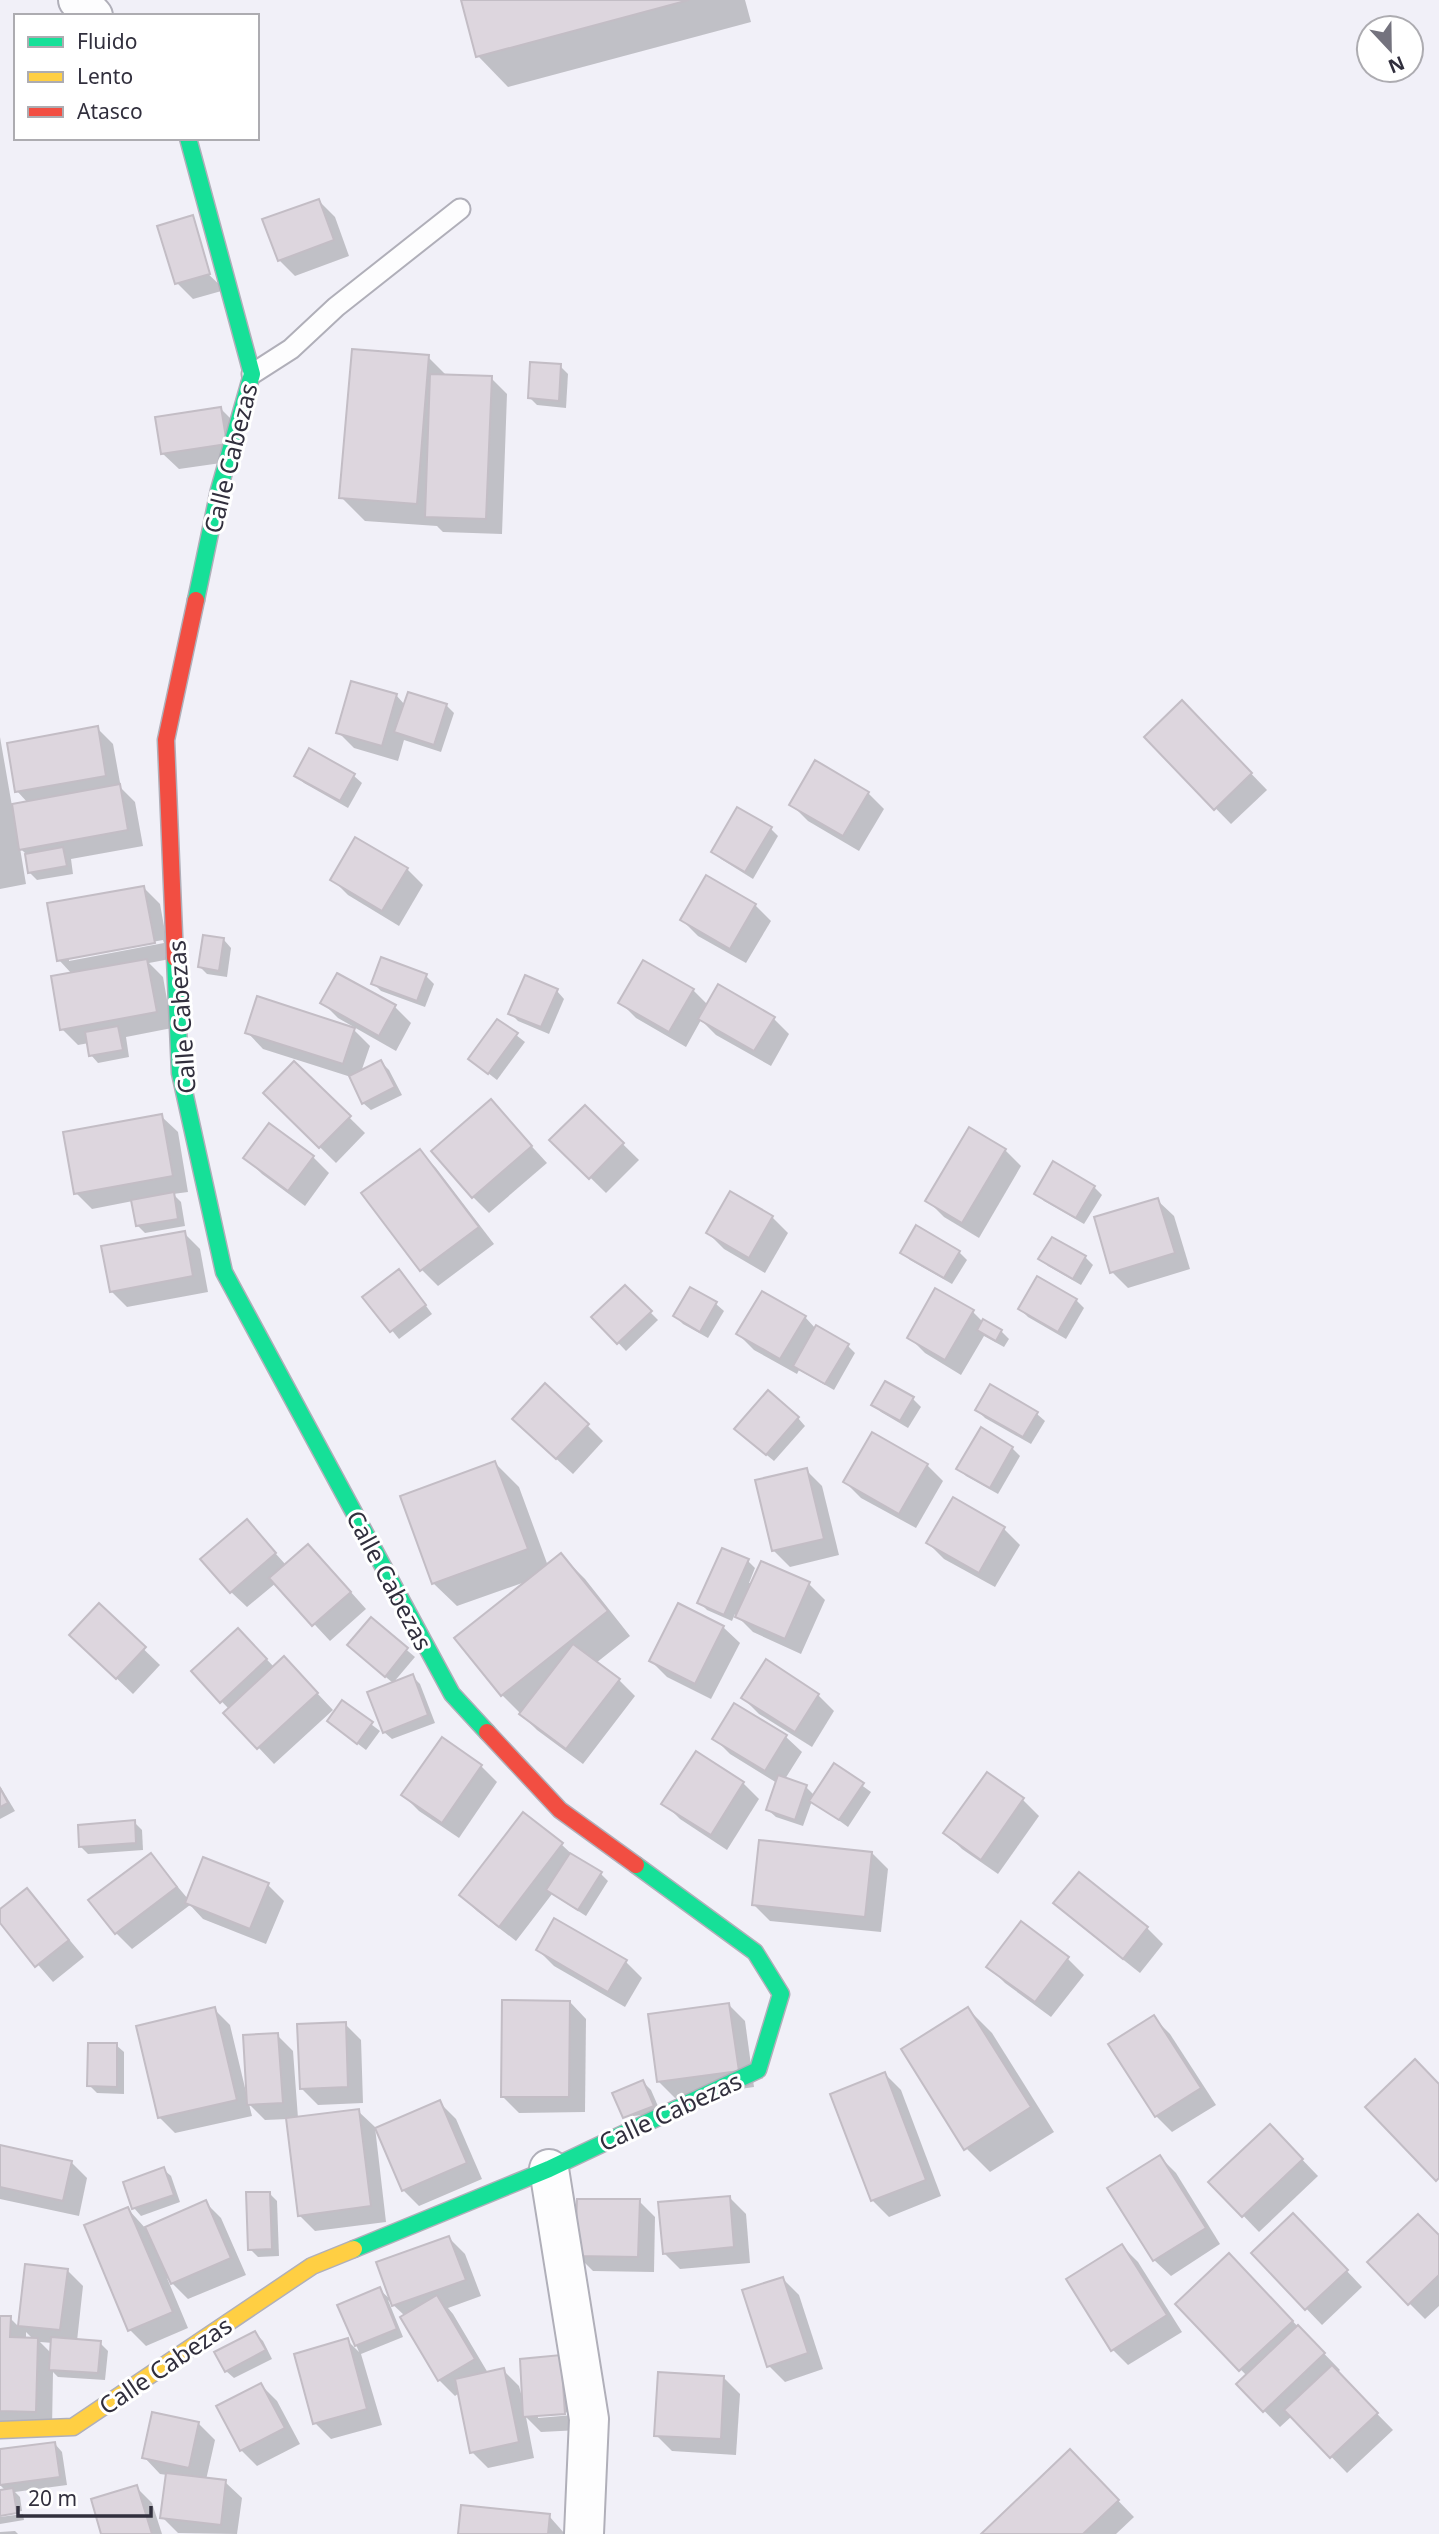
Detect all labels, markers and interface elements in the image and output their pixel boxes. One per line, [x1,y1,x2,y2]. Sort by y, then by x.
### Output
legend [14,14,259,140]
north arrow [1355,14,1425,84]
text: Fluido [77,27,137,55]
text: N [1384,50,1408,80]
text: Lento [77,62,133,90]
text: Atasco [77,97,143,125]
street label: Calle Cabezas [195,379,265,537]
street label: Calle Cabezas [159,939,203,1095]
street label: Calle Cabezas [339,1504,441,1656]
street label: Calle Cabezas [593,2064,747,2158]
street label: Calle Cabezas [92,2308,238,2422]
scale bar [18,2474,150,2518]
text: 20 m [28,2484,77,2512]

